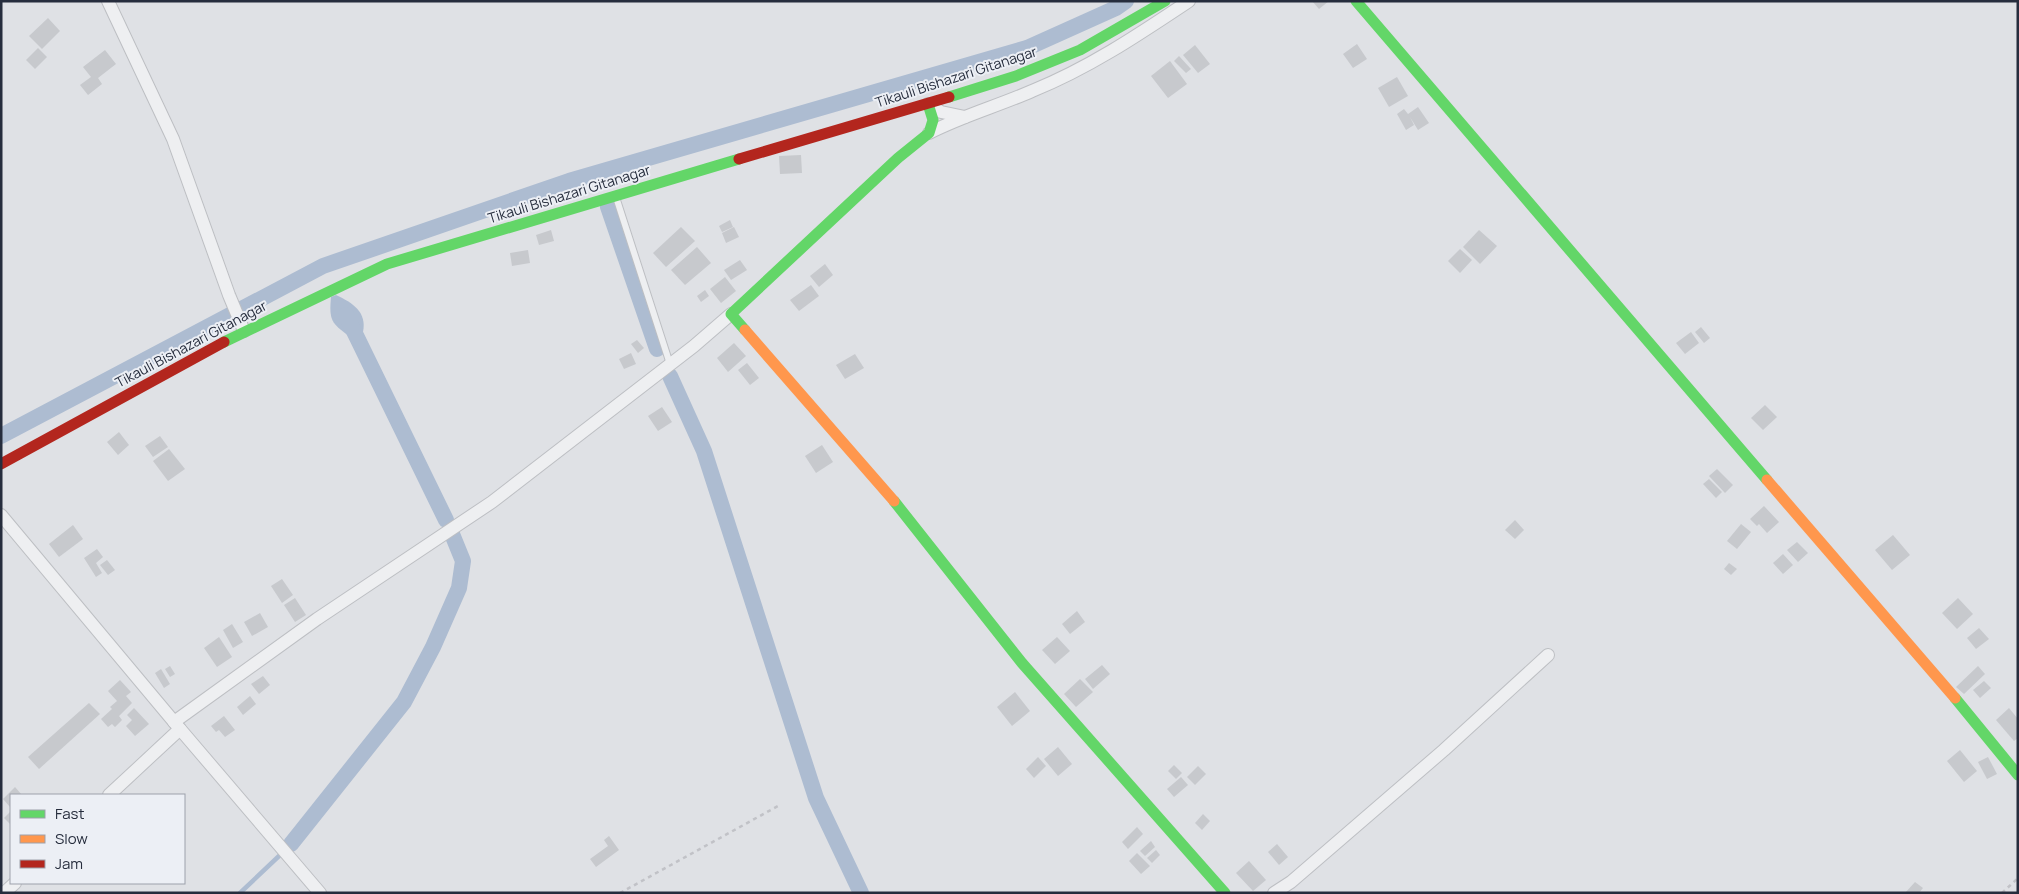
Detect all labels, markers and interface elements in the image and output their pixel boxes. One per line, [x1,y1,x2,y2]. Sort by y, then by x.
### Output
street label: Tikauli Bishazari Gitanagar [873,41,1039,112]
street label: Tikauli Bishazari Gitanagar [485,160,652,227]
street label: Tikauli Bishazari Gitanagar [112,296,270,392]
legend [10,794,185,884]
text: Fast [55,803,84,824]
text: Slow [55,828,88,849]
text: Jam [55,853,83,874]

